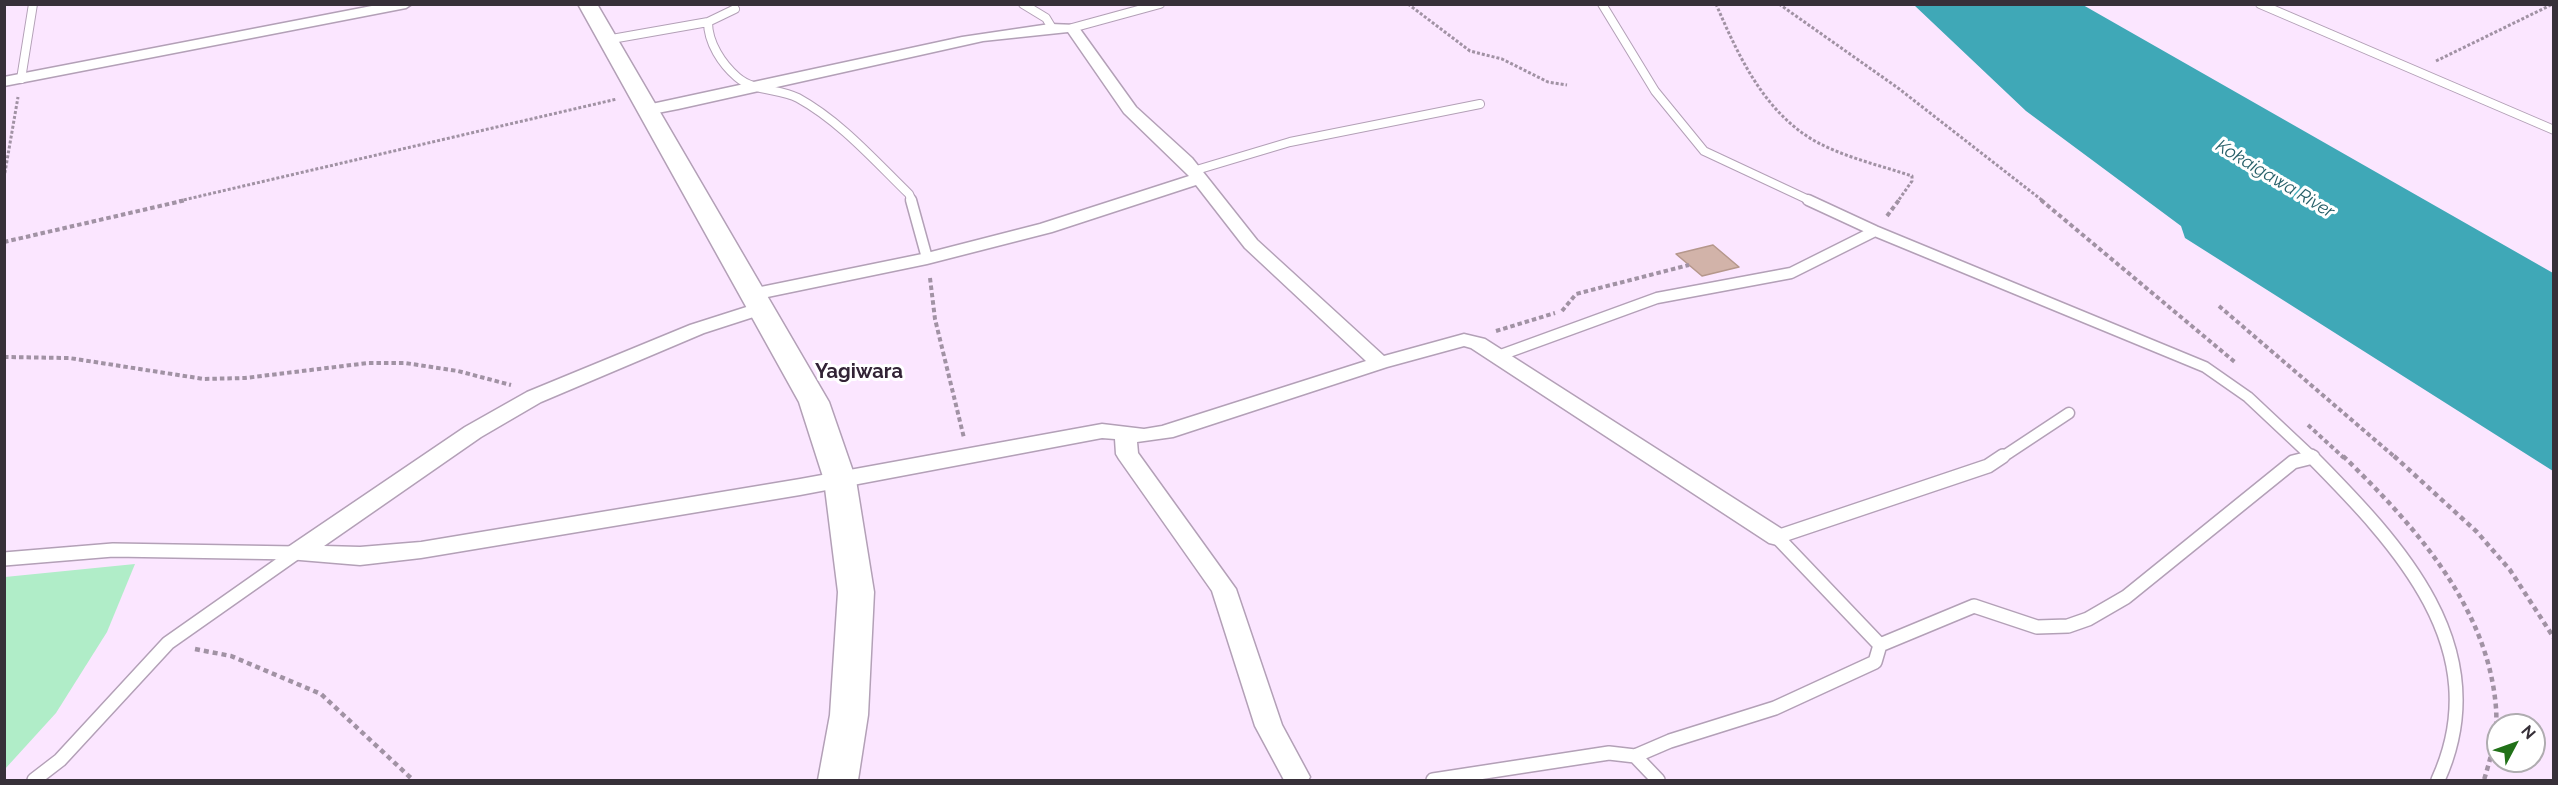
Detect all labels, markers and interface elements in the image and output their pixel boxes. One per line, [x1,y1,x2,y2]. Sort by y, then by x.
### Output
water label: Kokaigawa River [2212,135,2338,223]
district label: Yagiwara [815,360,903,384]
north arrow [2486,713,2546,773]
text: N [2517,721,2540,743]

